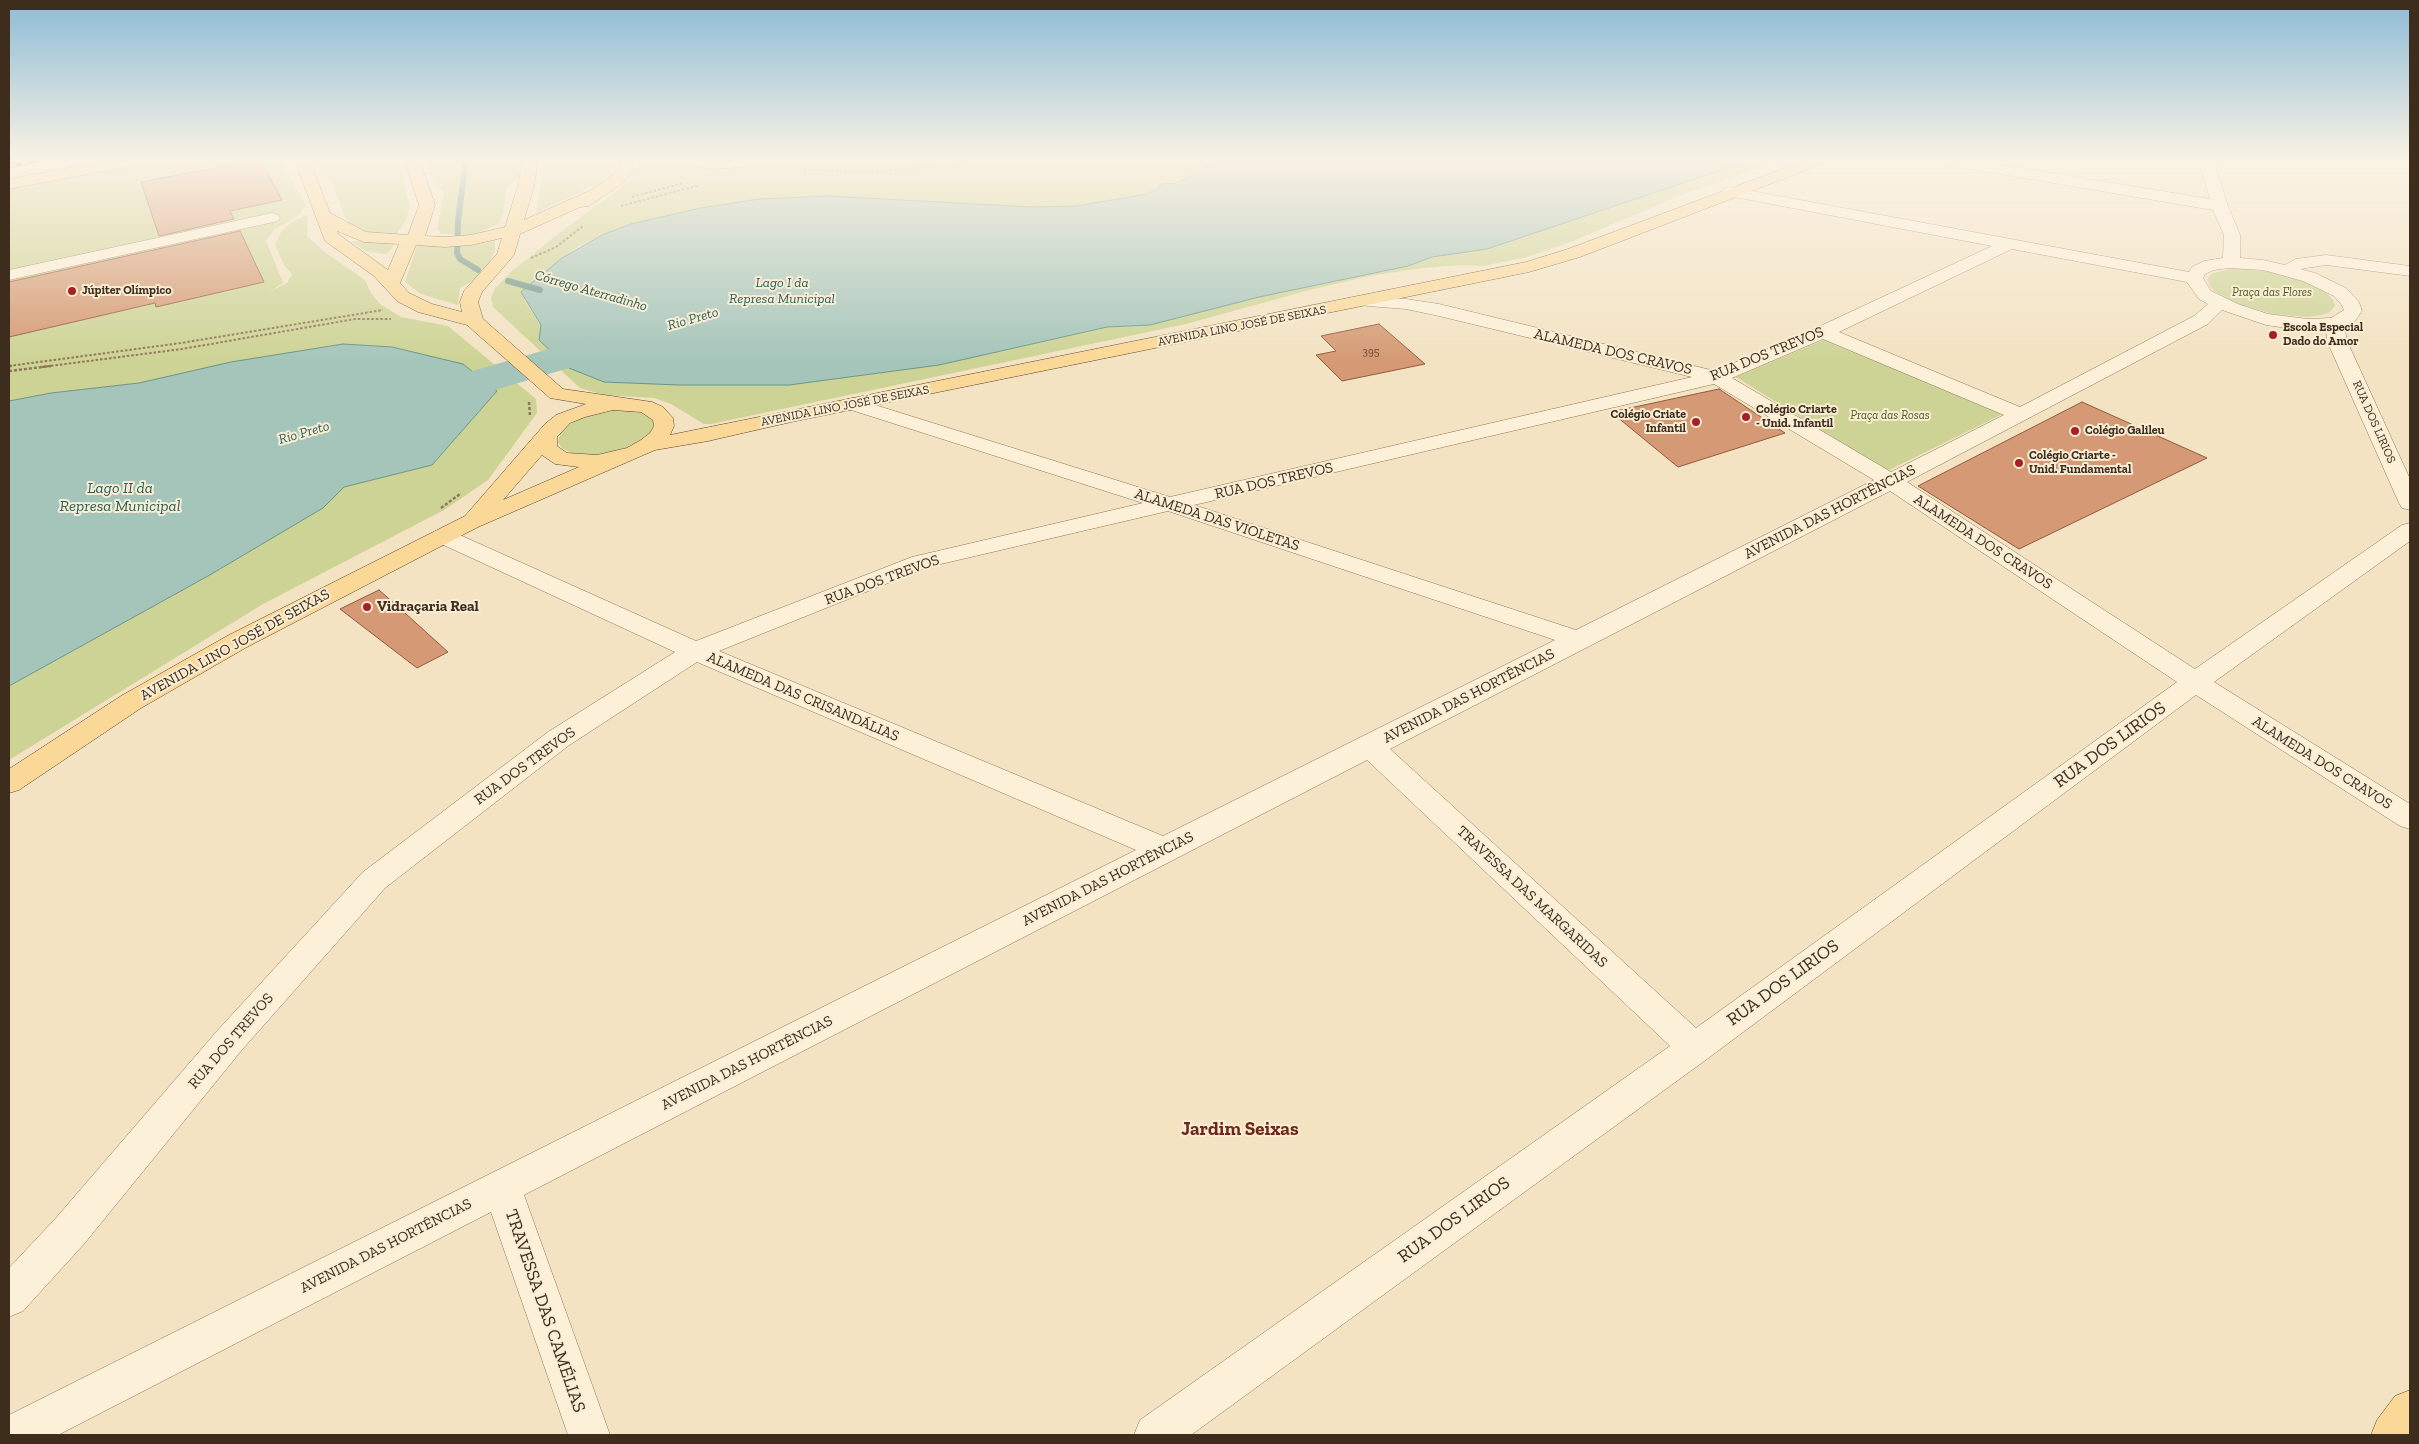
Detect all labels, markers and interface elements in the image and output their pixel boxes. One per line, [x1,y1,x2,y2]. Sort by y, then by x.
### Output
water label: Córrego Aterradinho [533,267,649,315]
water label: Lago I da Represa Municipal [729,275,835,308]
place label: Júpiter Olímpico [82,284,171,298]
marker: Júpiter Olímpico [66,285,78,297]
park label: Praça das Flores [2232,286,2312,300]
street label: AVENIDA LINO JOSÉ DE SEIXAS [1157,303,1327,349]
water label: Rio Preto [666,304,720,334]
place label: Escola Especial Dado do Amor [2283,321,2363,349]
street label: RUA DOS TREVOS [1708,323,1826,385]
street label: ALAMEDA DOS CRAVOS [1532,325,1694,379]
marker: Escola Especial Dado do Amor [2267,329,2279,341]
house number: 395 [1363,345,1379,359]
street label: RUA DOS LIRIOS [2349,378,2399,466]
street label: AVENIDA LINO JOSÉ DE SEIXAS [760,383,930,429]
place label: Colégio Criarte - Unid. Infantil [1756,403,1837,431]
place label: Colégio Criate Infantil [1611,408,1686,436]
park label: Praça das Rosas [1850,409,1930,423]
marker: Colégio Criarte - Unid. Infantil [1740,411,1752,423]
marker: Colégio Criate Infantil [1690,416,1702,428]
water label: Rio Preto [277,418,331,448]
place label: Colégio Galileu [2085,424,2165,438]
marker: Colégio Galileu [2069,425,2081,437]
place label: Colégio Criarte - Unid. Fundamental [2029,449,2131,477]
marker: Colégio Criarte - Unid. Fundamental [2013,457,2025,469]
street label: RUA DOS TREVOS [1213,459,1335,503]
street label: AVENIDA DAS HORTÊNCIAS [1741,461,1919,563]
water label: Lago II da Represa Municipal [60,478,180,516]
street label: ALAMEDA DAS VIOLETAS [1132,485,1302,555]
street label: ALAMEDA DOS CRAVOS [1910,490,2056,594]
street label: RUA DOS TREVOS [822,551,942,609]
street label: AVENIDA LINO JOSÉ DE SEIXAS [137,585,333,705]
place label: Vidraçaria Real [377,598,479,616]
marker: Vidraçaria Real [361,601,373,613]
street label: AVENIDA DAS HORTÊNCIAS [1380,645,1558,747]
street label: ALAMEDA DAS CRISANDÁLIAS [704,648,902,746]
street label: RUA DOS LIRIOS [2050,697,2170,793]
street label: ALAMEDA DOS CRAVOS [2249,713,2395,813]
street label: RUA DOS TREVOS [471,723,579,809]
street label: TRAVESSA DAS MARGARIDAS [1453,822,1611,972]
street label: AVENIDA DAS HORTÊNCIAS [1019,828,1197,930]
street label: RUA DOS LIRIOS [1723,935,1843,1031]
street label: RUA DOS TREVOS [185,990,277,1092]
street label: AVENIDA DAS HORTÊNCIAS [658,1012,836,1114]
district label: Jardim Seixas [1181,1119,1299,1141]
street label: RUA DOS LIRIOS [1394,1172,1514,1268]
street label: AVENIDA DAS HORTÊNCIAS [297,1195,475,1297]
street label: TRAVESSA DAS CAMÉLIAS [500,1206,590,1416]

